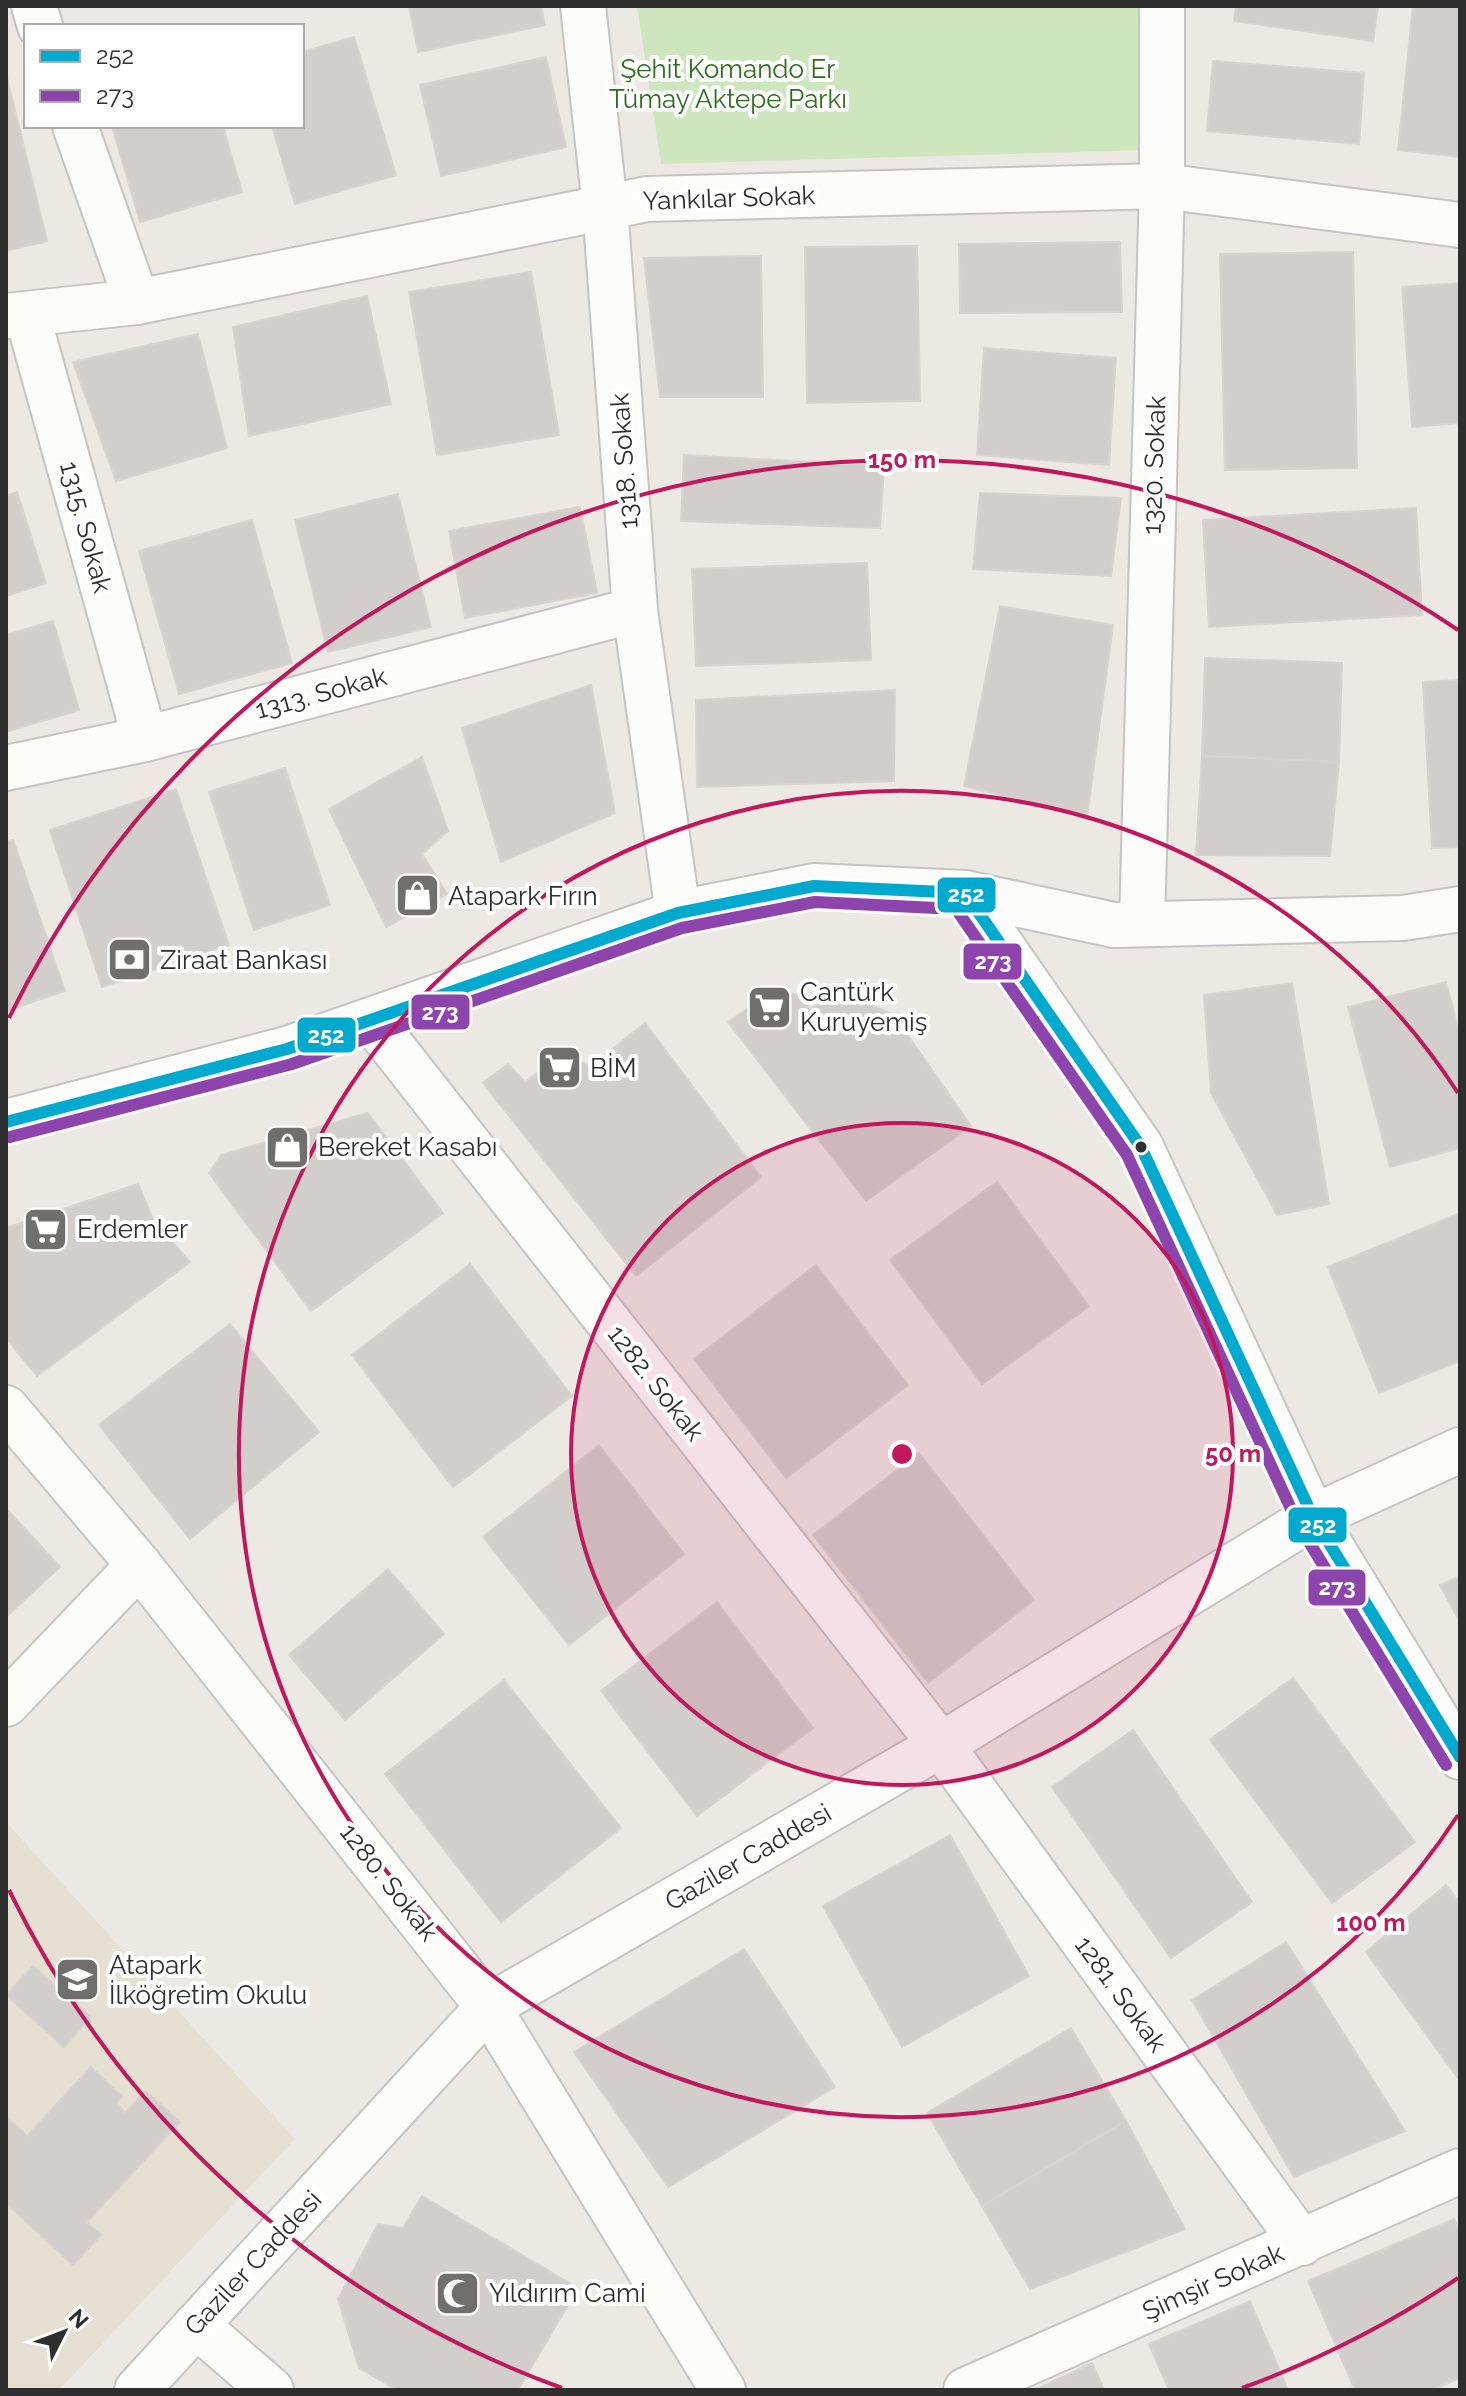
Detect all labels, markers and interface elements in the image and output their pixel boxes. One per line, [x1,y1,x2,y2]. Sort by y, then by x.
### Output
legend [24,24,304,128]
text: 252 [96,41,134,70]
park label: Şehit Komando Er Tümay Aktepe Parkı [609,54,847,114]
text: 273 [96,81,134,110]
street label: Yankılar Sokak [642,180,816,216]
street label: 1318. Sokak [604,392,644,530]
street label: 1320. Sokak [1137,395,1171,535]
text: 150 m [868,445,936,474]
street label: 1315. Sokak [54,458,118,596]
street label: 1313. Sokak [252,661,390,725]
shop icon: Atapark Fırın [393,872,441,920]
line badge: 252 [936,876,997,914]
place label: Atapark Fırın [448,881,598,911]
text: 252 [947,881,985,907]
bank icon: Ziraat Bankası [105,936,153,984]
line badge: 273 [962,942,1023,981]
place label: Ziraat Bankası [160,945,327,975]
text: 273 [974,948,1012,974]
place label: Cantürk Kuruyemiş [800,977,927,1037]
supermarket icon: Cantürk Kuruyemiş [745,983,793,1031]
line badge: 273 [410,993,471,1031]
text: 273 [421,999,459,1025]
line badge: 252 [296,1016,357,1054]
text: 252 [307,1022,345,1048]
supermarket icon: BİM [535,1044,583,1092]
place label: BİM [590,1053,637,1083]
shop icon: Bereket Kasabı [263,1123,311,1171]
place label: Bereket Kasabı [318,1132,497,1162]
unlabelled marker [1133,1139,1149,1155]
supermarket icon: Erdemler [22,1205,70,1253]
place label: Erdemler [77,1214,188,1244]
street label: 1282. Sokak [602,1319,710,1447]
text: 50 m [1205,1439,1261,1468]
centre of rings [888,1440,916,1468]
line badge: 252 [1287,1506,1348,1544]
text: 252 [1299,1512,1337,1538]
line badge: 273 [1307,1568,1367,1607]
text: 273 [1318,1574,1356,1600]
street label: Gaziler Caddesi [660,1797,836,1917]
street label: 1280. Sokak [334,1817,444,1947]
text: 100 m [1336,1908,1406,1937]
street label: 1281. Sokak [1069,1930,1173,2058]
place label: Atapark İlköğretim Okulu [109,1950,307,2010]
school or university icon: Atapark İlköğretim Okulu [54,1956,102,2004]
street label: Gaziler Caddesi [178,2185,328,2341]
street label: Şimşir Sokak [1138,2237,1289,2327]
mosque icon: Yıldırım Cami [434,2269,482,2317]
place label: Yıldırım Cami [489,2278,646,2308]
north arrow [24,2292,104,2372]
text: N [64,2304,94,2334]

